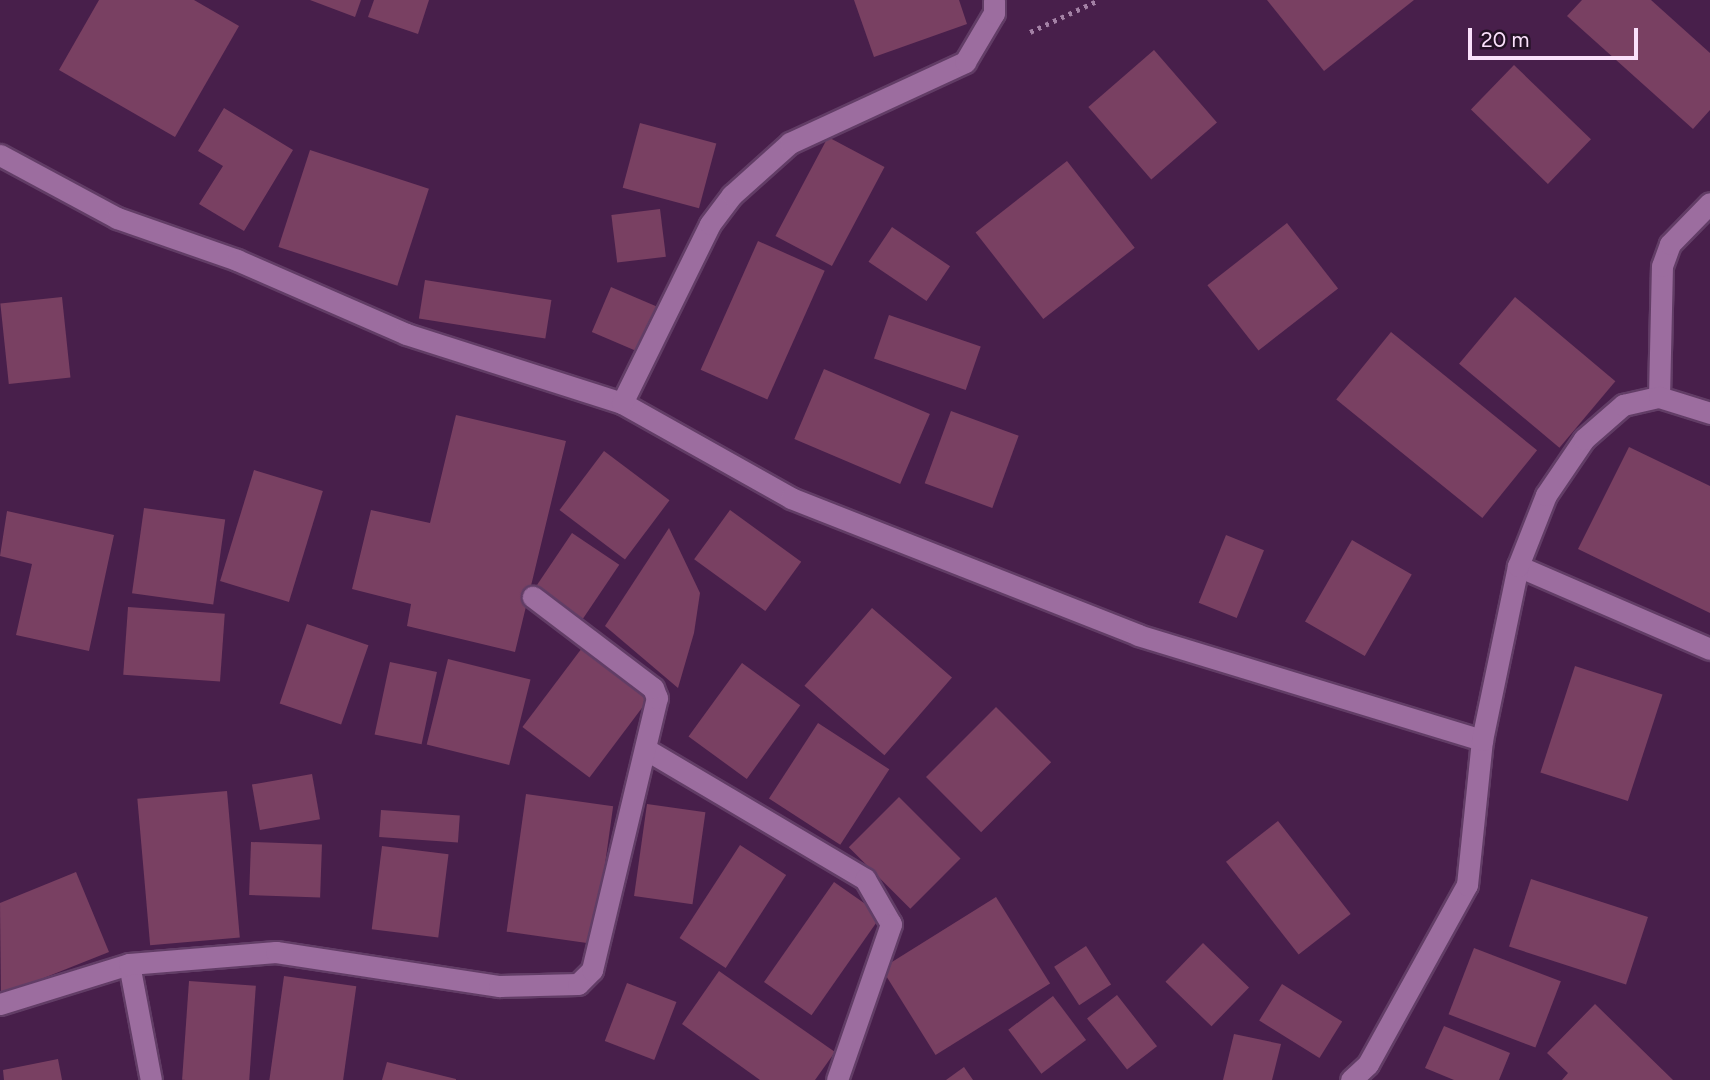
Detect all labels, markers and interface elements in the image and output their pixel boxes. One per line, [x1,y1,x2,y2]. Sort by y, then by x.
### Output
scale bar [1472,14,1642,58]
text: 20 m [1481,27,1529,52]

